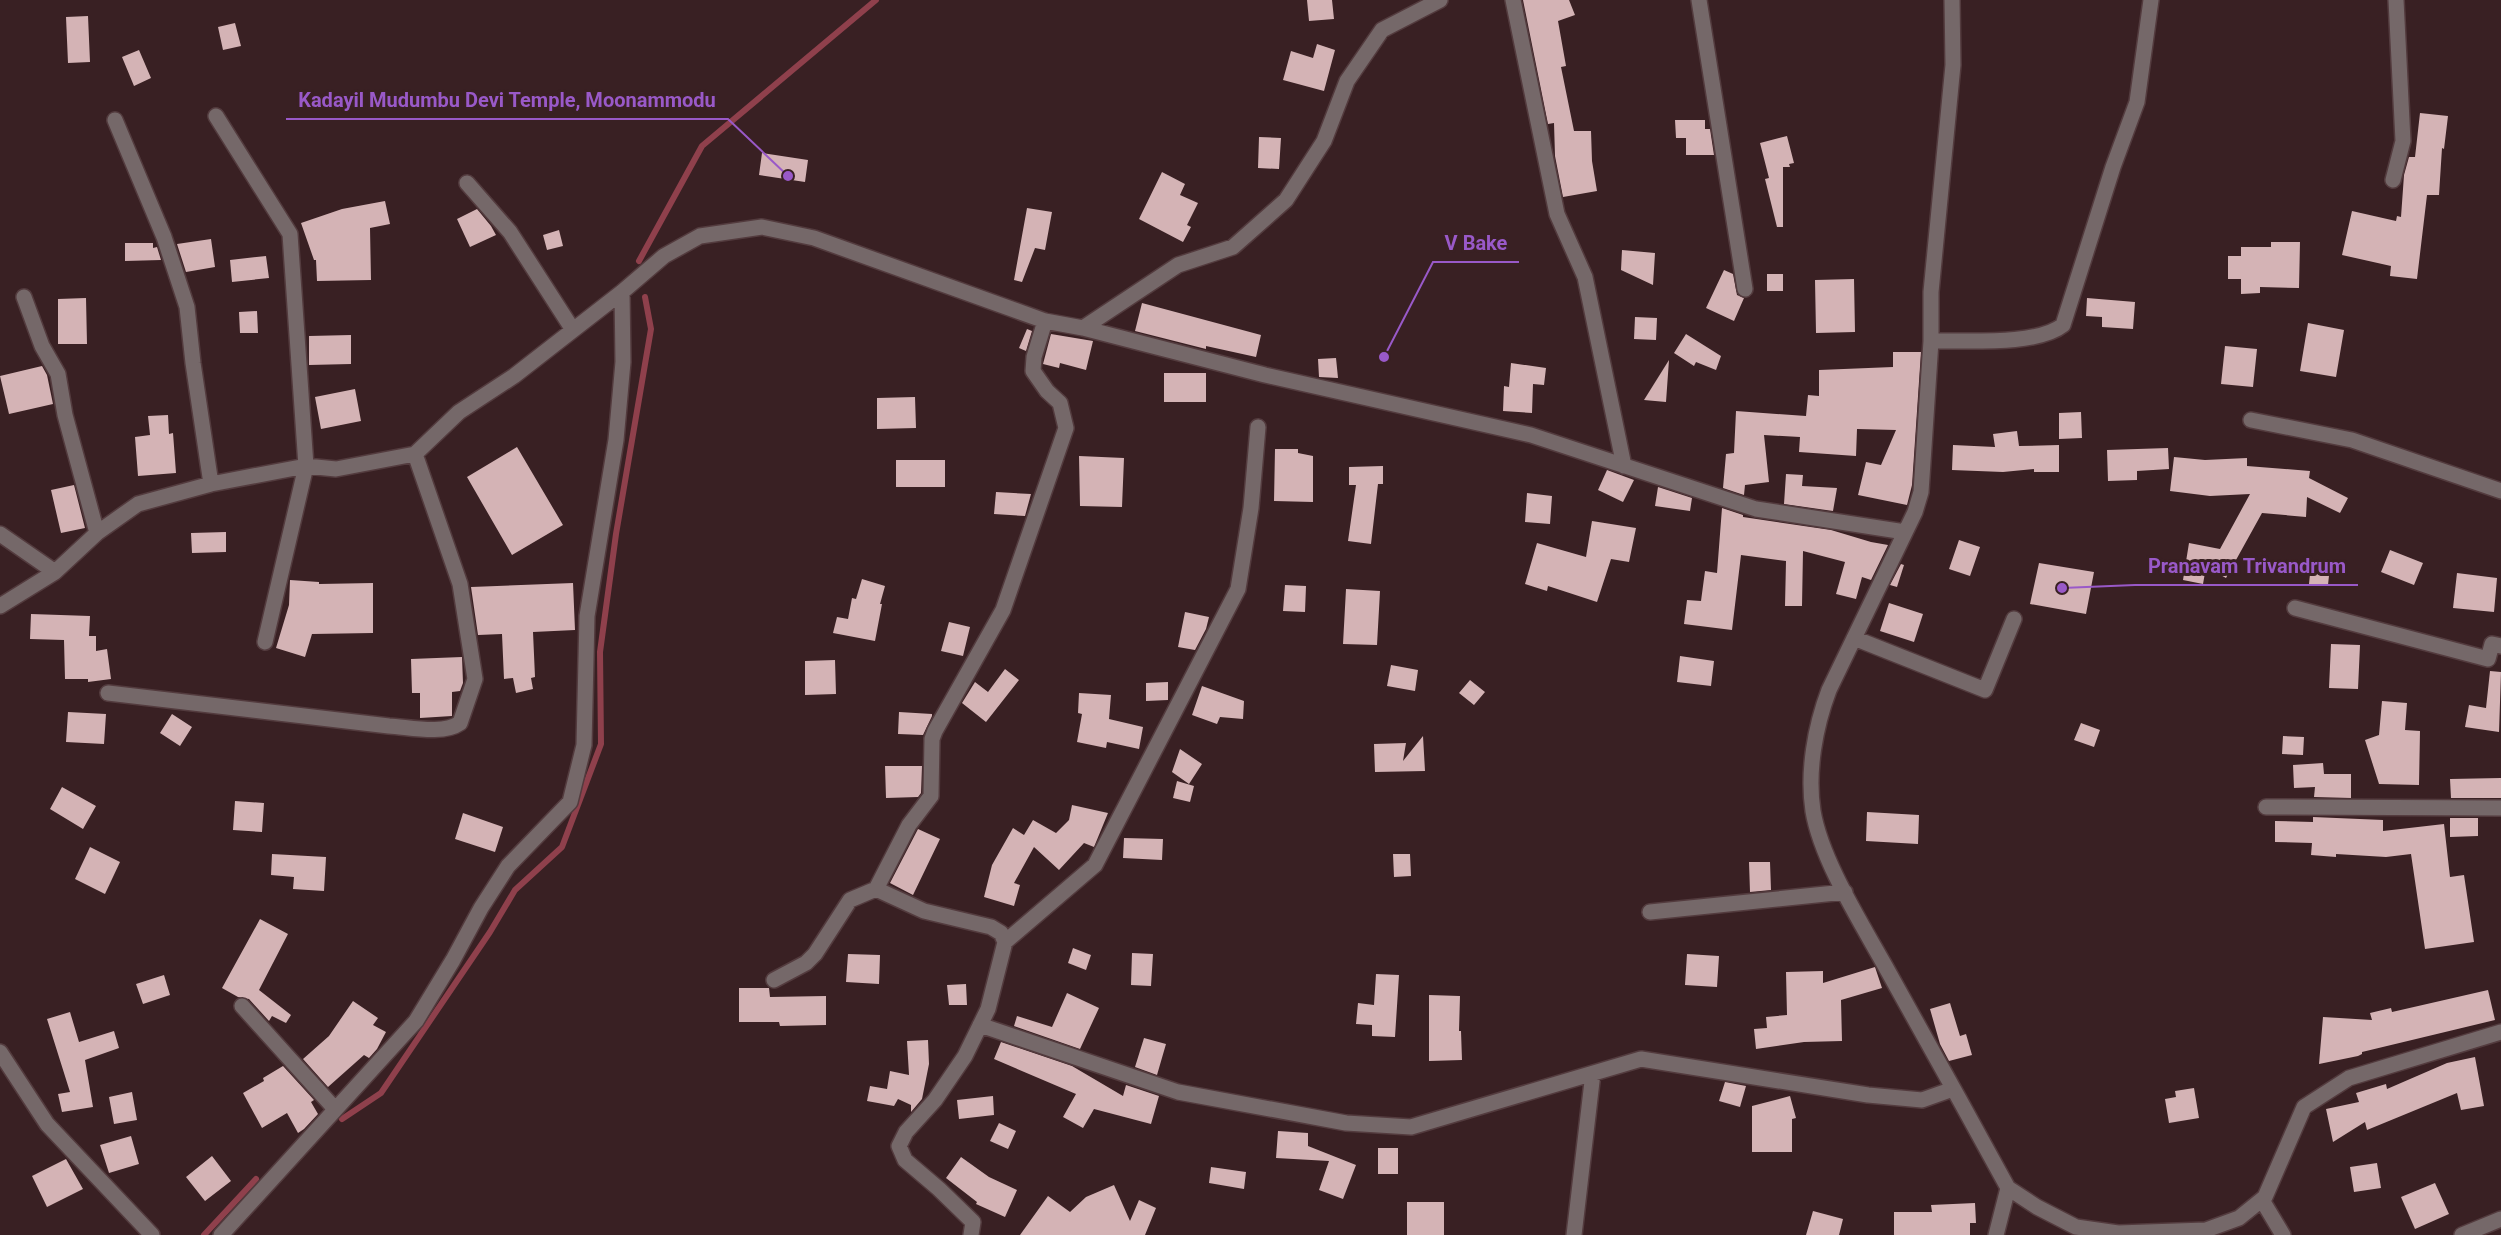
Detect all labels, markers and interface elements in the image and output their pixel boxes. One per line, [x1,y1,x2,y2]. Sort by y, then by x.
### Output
callout: Kadayil Mudumbu Devi Temple, Moonammodu [286,81,728,119]
text: Kadayil Mudumbu Devi Temple, Moonammodu [298,88,716,112]
callout: V Bake [1433,224,1519,262]
text: V Bake [1445,231,1508,255]
callout: Pranavam Trivandrum [2135,547,2358,585]
text: Pranavam Trivandrum [2148,554,2346,578]

